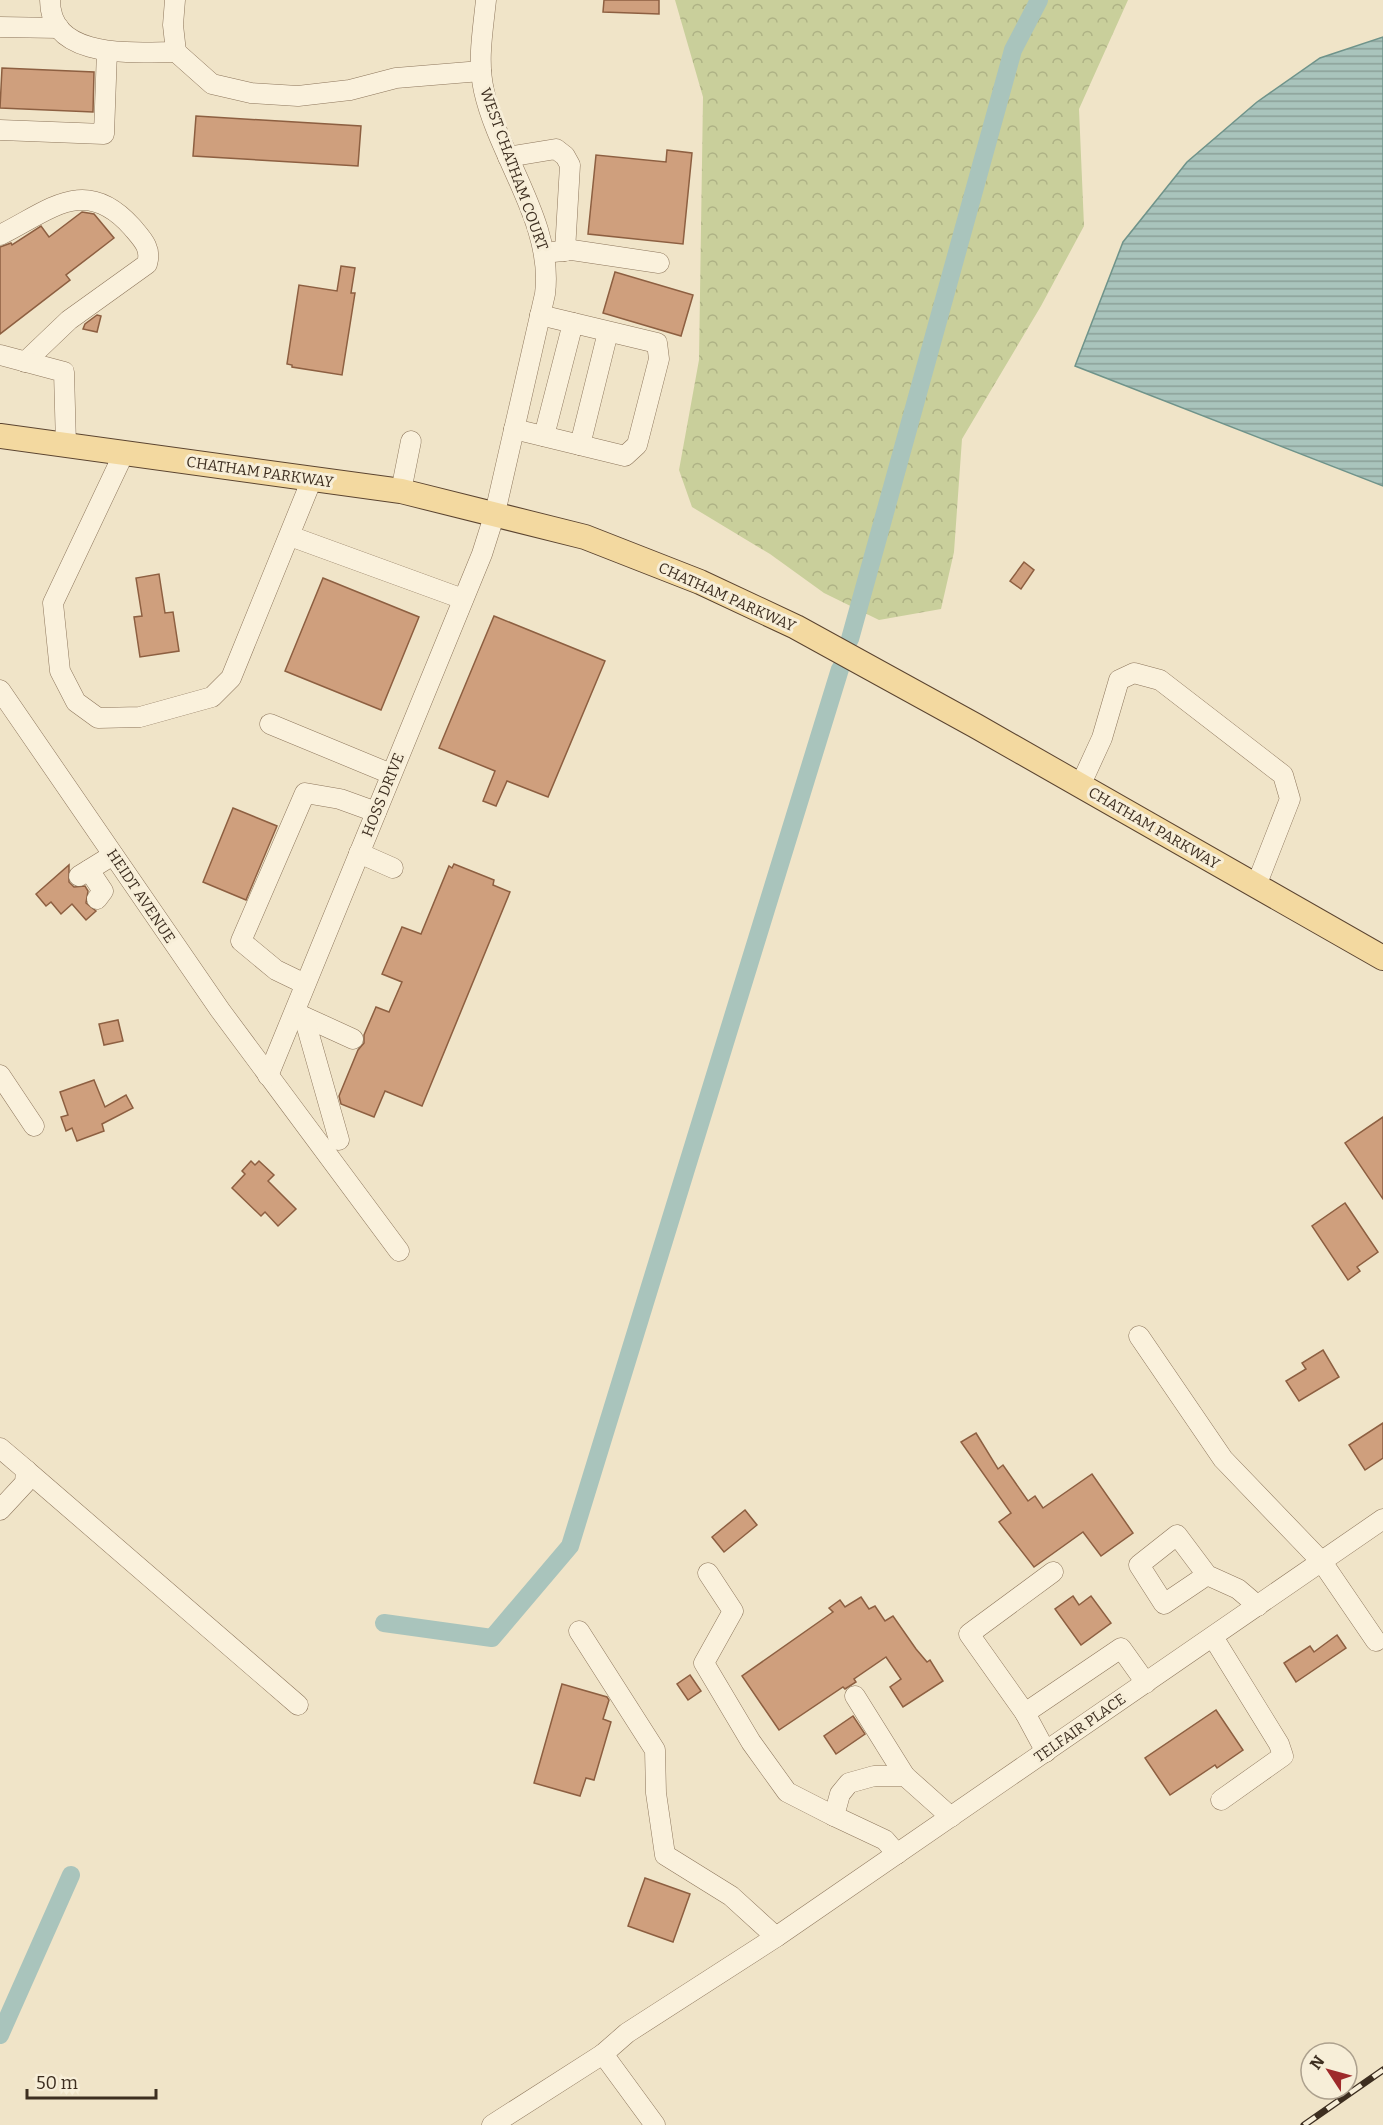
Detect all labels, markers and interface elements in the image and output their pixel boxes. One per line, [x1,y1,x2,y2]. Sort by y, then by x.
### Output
street label: WEST CHATHAM COURT [476,85,552,253]
street label: CHATHAM PARKWAY [185,453,335,491]
street label: CHATHAM PARKWAY [656,559,799,636]
street label: HOSS DRIVE [358,750,408,840]
street label: CHATHAM PARKWAY [1085,783,1223,873]
street label: HEIDT AVENUE [103,846,179,946]
street label: TELFAIR PLACE [1031,1690,1129,1766]
north arrow [1299,2041,1359,2101]
text: N [1306,2052,1329,2073]
scale bar [27,2062,156,2100]
text: 50 m [36,2072,78,2094]

